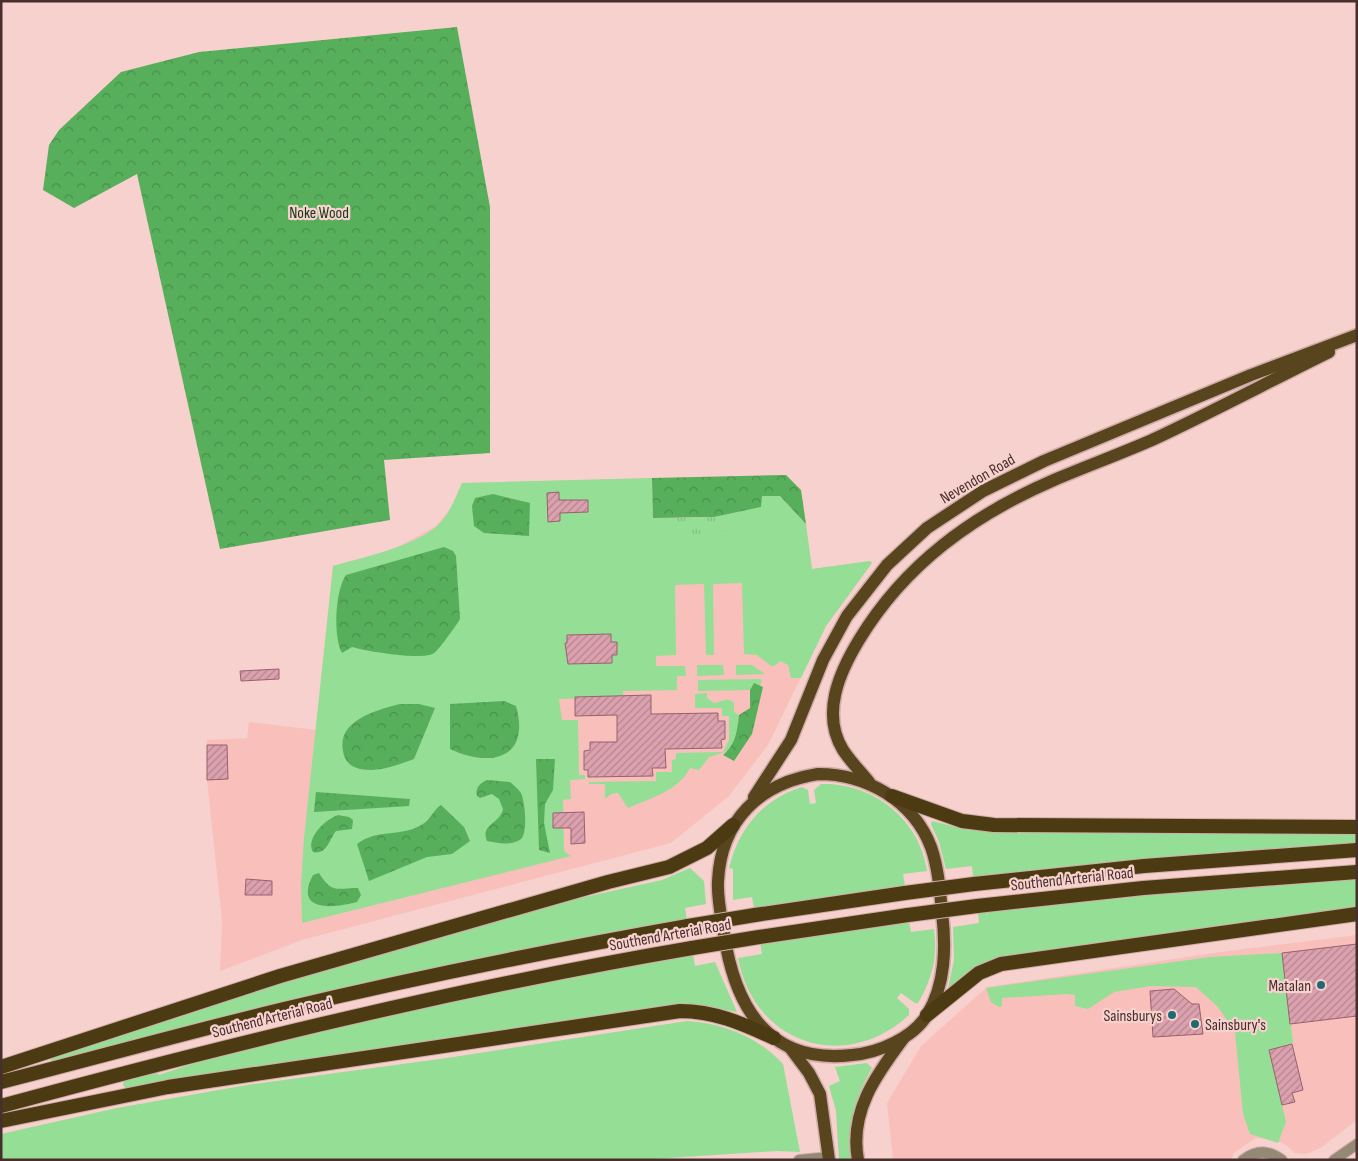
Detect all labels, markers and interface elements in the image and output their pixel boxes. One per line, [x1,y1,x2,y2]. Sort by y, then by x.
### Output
park label: Noke Wood [289,204,349,223]
street label: Nevendon Road [937,450,1019,508]
street label: Southend Arterial Road [1010,864,1135,895]
street label: Southend Arterial Road [608,915,733,956]
place label: Matalan [1268,977,1311,996]
marker: Matalan [1315,979,1327,991]
street label: Southend Arterial Road [210,994,335,1043]
place label: Sainsburys [1103,1007,1162,1026]
marker: Sainsburys [1166,1009,1178,1021]
place label: Sainsbury's [1205,1016,1266,1035]
marker: Sainsbury's [1189,1018,1201,1030]

